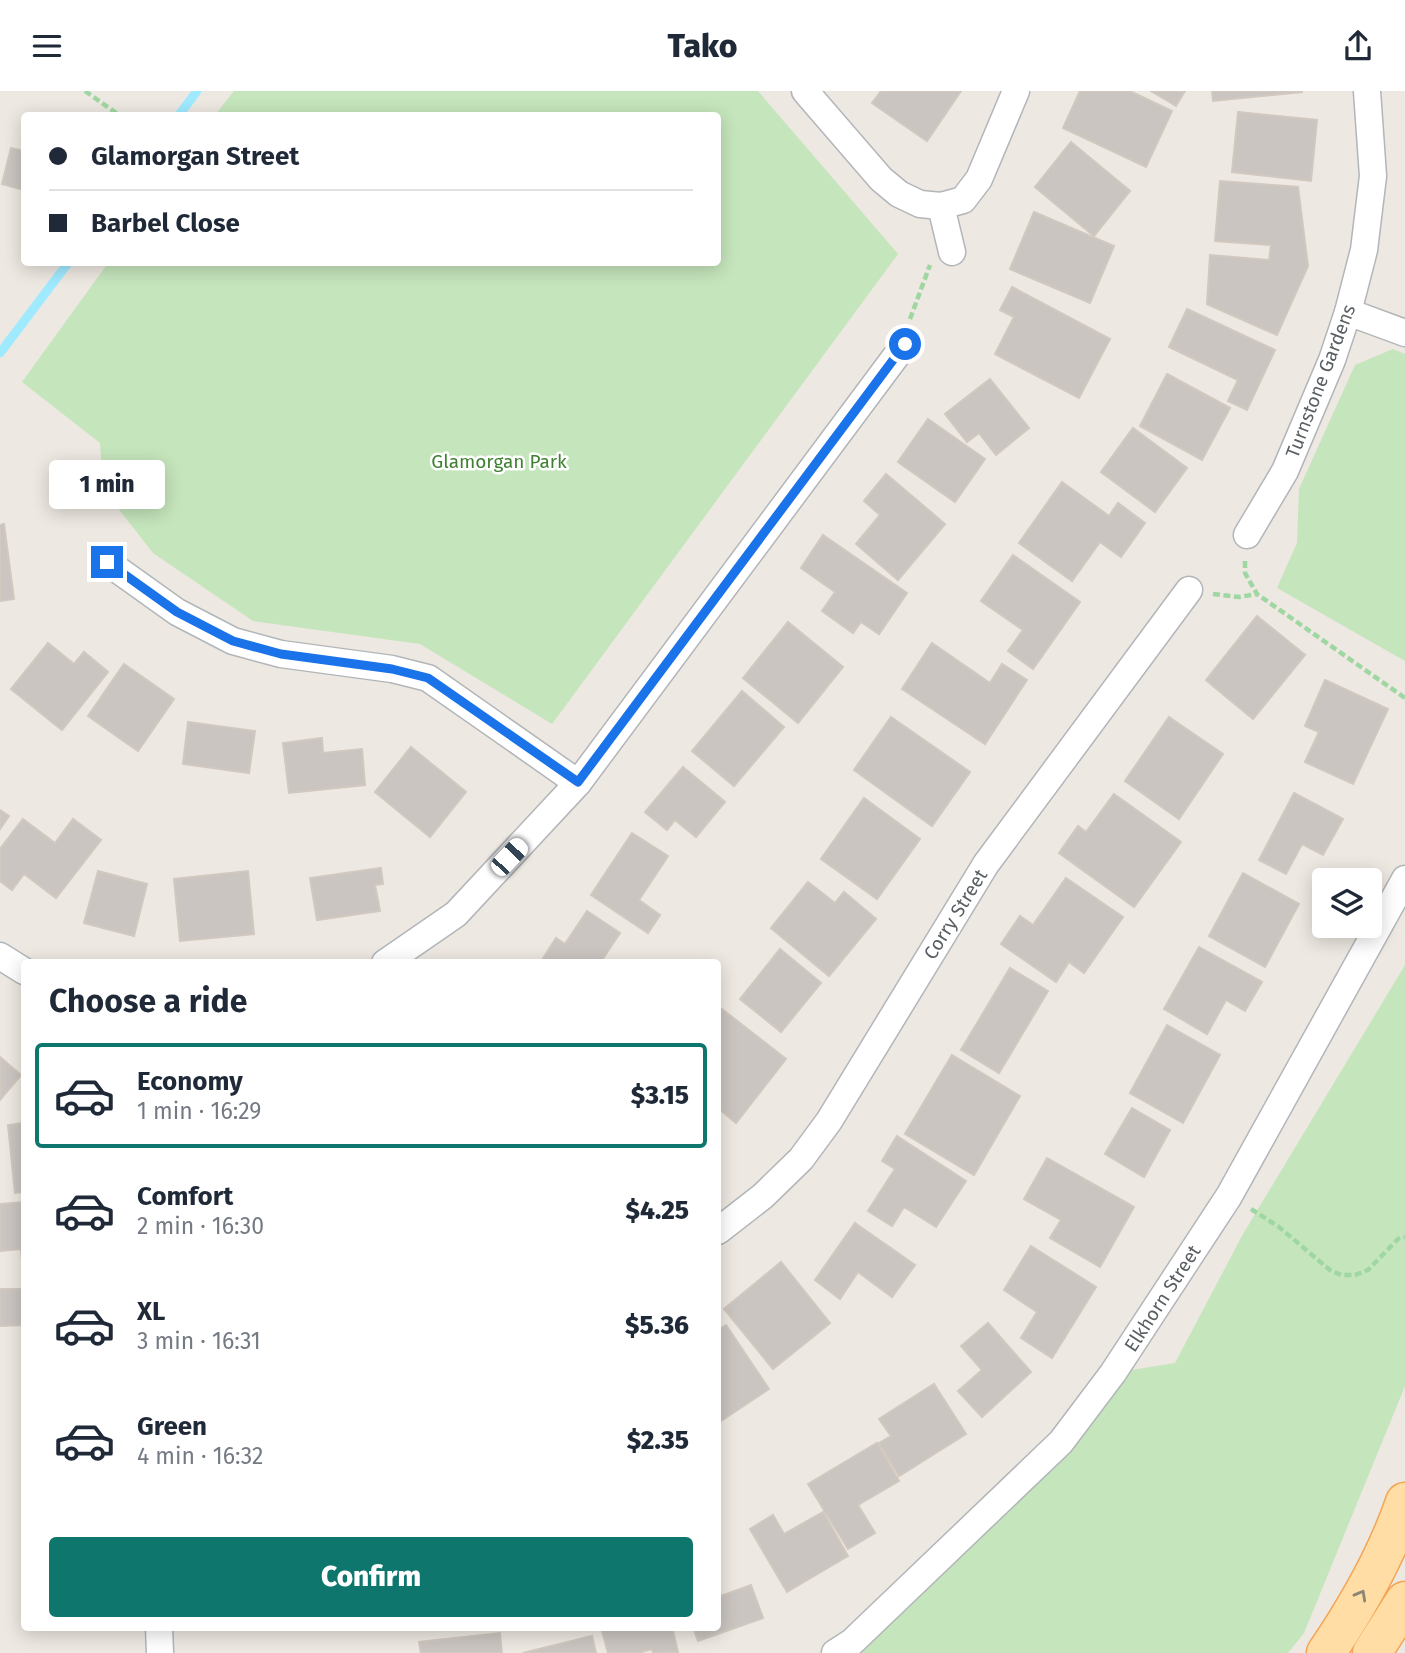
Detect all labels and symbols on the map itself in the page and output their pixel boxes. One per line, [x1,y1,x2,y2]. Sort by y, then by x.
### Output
street label: Turnstone Gardens [1281,301,1360,461]
route start [889,328,921,360]
park label: Glamorgan Park [431,450,567,473]
callout: 1 min [49,461,165,510]
route end [91,546,123,578]
car [487,834,532,880]
street label: Corry Street [919,865,992,964]
street label: Elkhorn Street [1119,1240,1206,1356]
one-way arrow [1353,1589,1366,1602]

